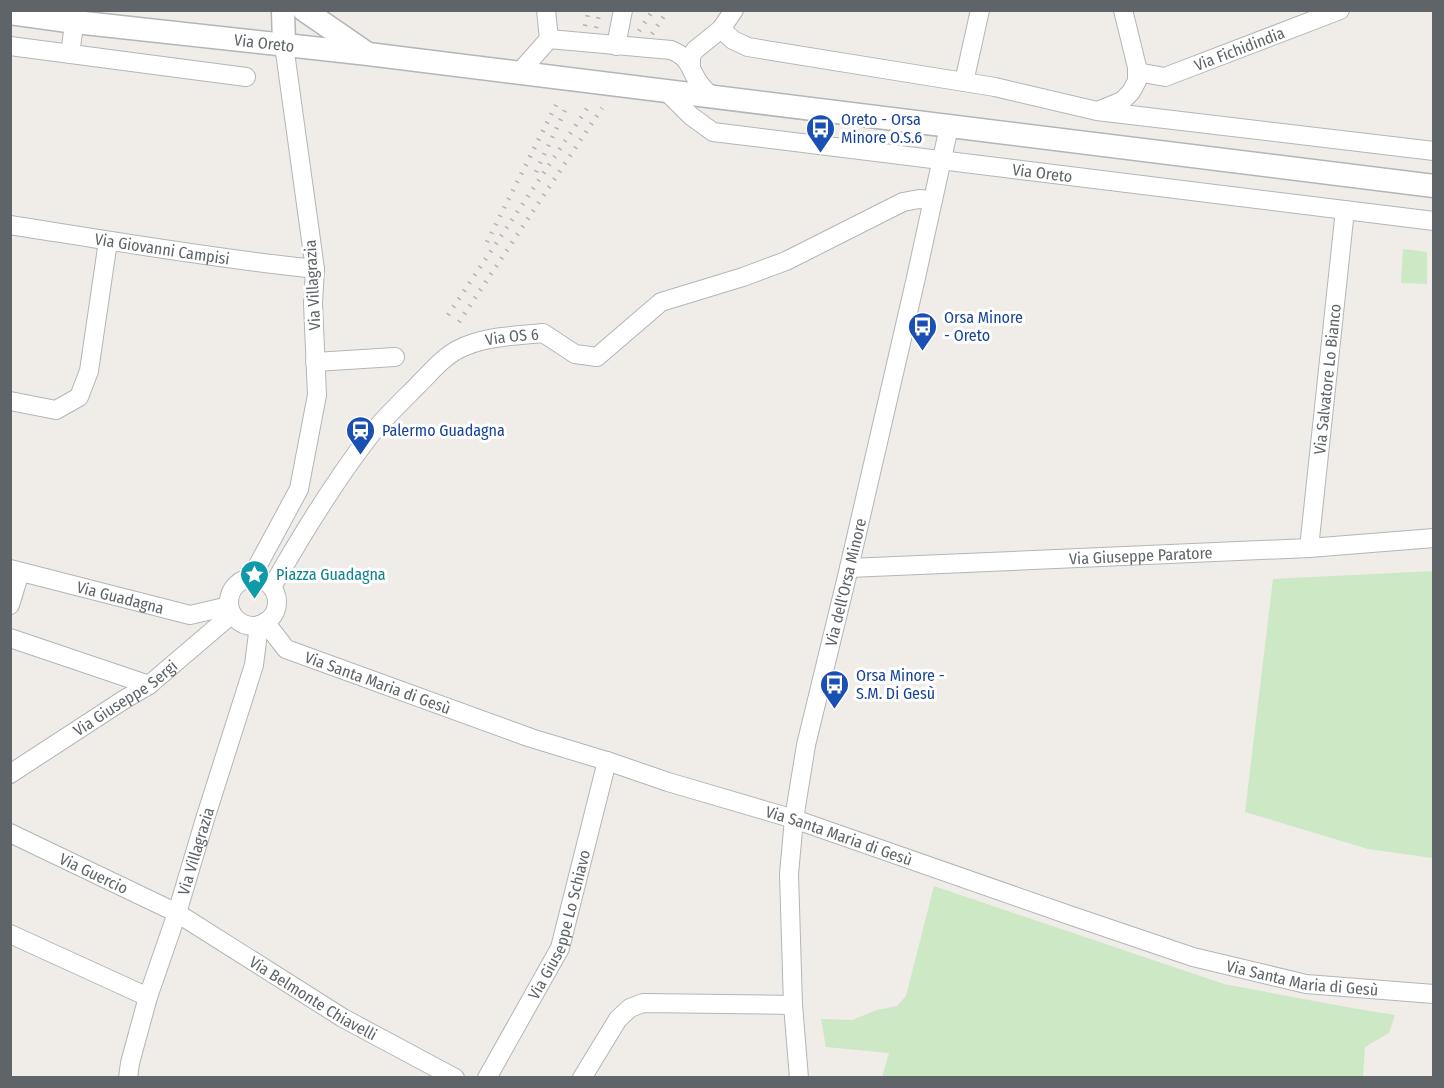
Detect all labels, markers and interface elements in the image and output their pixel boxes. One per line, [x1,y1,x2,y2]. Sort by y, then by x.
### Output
street label: Via Fichidindia [1192,23,1287,75]
street label: Via Oreto [233,30,295,56]
place label: Oreto - Orsa Minore O.S.6 [841,110,922,147]
bus stop icon: Oreto - Orsa Minore O.S.6 [804,112,836,154]
street label: Via Oreto [1011,160,1073,186]
street label: Via Giovanni Campisi [93,230,231,268]
street label: Via Villagrazia [301,239,324,331]
street label: Via Salvatore Lo Bianco [1310,303,1345,455]
place label: Orsa Minore - Oreto [944,308,1023,345]
bus stop icon: Orsa Minore - Oreto [907,310,939,352]
street label: Via OS 6 [484,324,540,350]
station icon: Palermo Guadagna [345,414,377,456]
place label: Palermo Guadagna [382,421,505,440]
street label: Via dell'Orsa Minore [821,516,870,648]
street label: Via Giuseppe Paratore [1069,543,1213,568]
place icon: Piazza Guadagna [239,558,271,600]
place label: Piazza Guadagna [276,565,386,584]
street label: Via Guadagna [75,577,166,618]
street label: Via Santa Maria di Gesù [302,648,453,718]
street label: Via Giuseppe Sergi [70,656,181,740]
place label: Orsa Minore - S.M. Di Gesù [856,666,945,703]
bus stop icon: Orsa Minore - S.M. Di Gesù [819,668,851,710]
street label: Via Santa Maria di Gesù [763,802,915,870]
street label: Via Villagrazia [174,805,218,897]
street label: Via Giuseppe Lo Schiavo [524,848,594,1003]
street label: Via Guercio [56,849,131,898]
street label: Via Belmonte Chiavelli [246,952,380,1045]
street label: Via Santa Maria di Gesù [1224,956,1379,1000]

